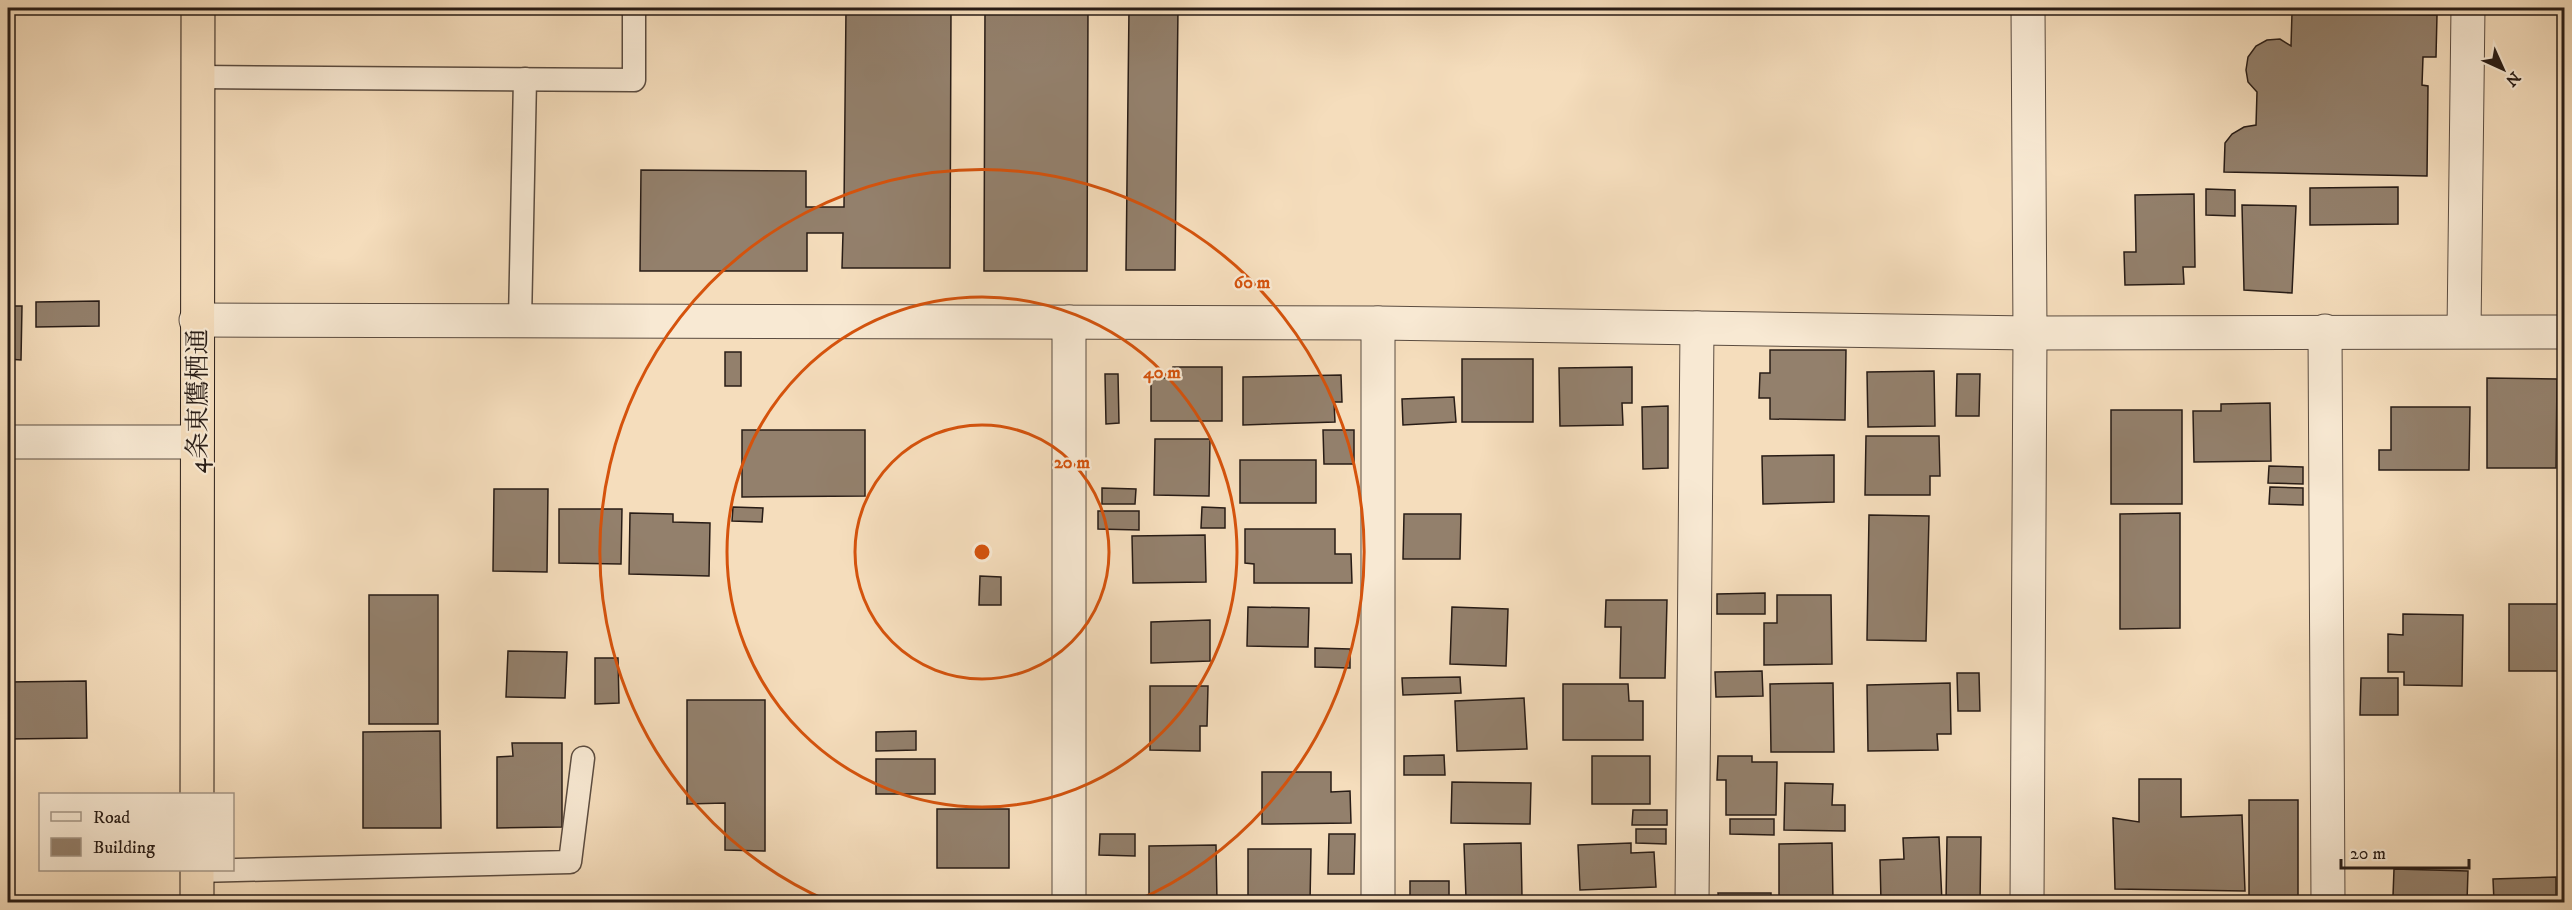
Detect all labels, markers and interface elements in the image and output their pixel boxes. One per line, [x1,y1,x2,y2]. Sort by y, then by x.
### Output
north arrow [2473,39,2533,99]
text: N [2501,67,2525,91]
text: 60 m [1234,272,1271,294]
street label: 4条東鷹栖通 [182,329,215,473]
text: 40 m [1142,362,1181,384]
text: 20 m [1054,452,1090,474]
centre of rings [972,542,992,562]
legend [39,793,234,871]
text: Road [93,807,130,829]
scale bar [2341,832,2468,870]
text: Building [93,837,155,859]
text: 20 m [2350,843,2386,865]

